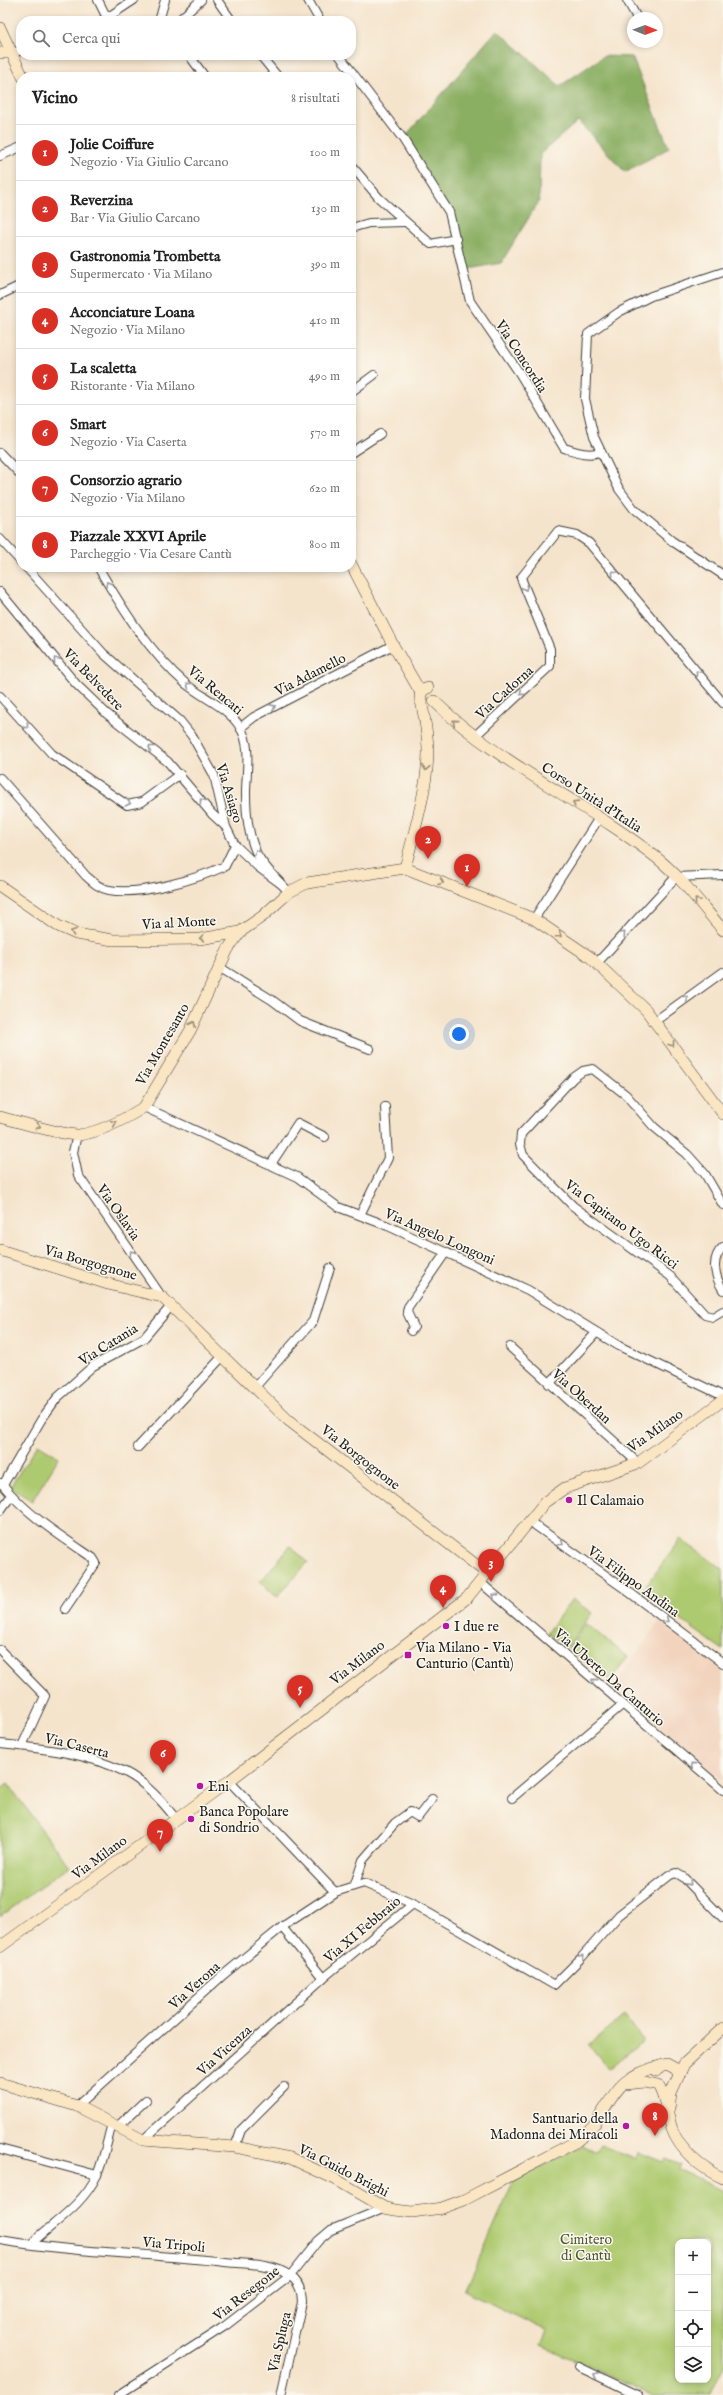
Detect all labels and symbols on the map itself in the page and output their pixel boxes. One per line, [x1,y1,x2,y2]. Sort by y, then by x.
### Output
north arrow [627,12,663,48]
street label: Via Concordia [490,316,552,397]
one-way arrow [612,571,619,578]
one-way arrow [106,581,113,588]
one-way arrow [520,584,528,592]
street label: Via Belvedere [59,644,128,715]
street label: Via Adamello [271,649,349,701]
one-way arrow [53,657,60,664]
street label: Via Cadorna [471,661,538,724]
street label: Via Rencati [183,662,247,719]
one-way arrow [696,670,703,677]
one-way arrow [186,683,193,690]
one-way arrow [519,688,526,695]
one-way arrow [269,704,276,712]
one-way arrow [453,719,460,726]
one-way arrow [21,721,28,728]
one-way arrow [148,745,155,752]
street label: Corso Unità d'Italia [538,759,646,838]
street label: Via Asiago [211,760,247,826]
one-way arrow [422,765,431,771]
one-way arrow [125,799,131,807]
one-way arrow [200,799,207,806]
one-way arrow [572,800,579,807]
pin: 2 [415,826,441,859]
one-way arrow [254,849,262,856]
pin: 1 [454,854,480,887]
one-way arrow [437,878,444,886]
one-way arrow [695,898,702,905]
street label: Via al Monte [141,912,217,934]
one-way arrow [69,928,76,937]
one-way arrow [555,930,562,937]
one-way arrow [619,931,626,939]
one-way arrow [199,933,205,942]
one-way arrow [682,996,689,1003]
street label: Via Montesanto [132,1000,194,1090]
one-way arrow [188,1021,196,1029]
your location [449,1024,469,1044]
one-way arrow [667,1040,674,1047]
one-way arrow [110,1120,117,1128]
one-way arrow [34,1121,41,1130]
street label: Via Capitano Ugo Ricci [560,1176,682,1274]
street label: Via Oslavia [92,1180,145,1245]
street label: Via Angelo Longoni [381,1204,498,1269]
street label: Via Borgognone [41,1241,140,1285]
one-way arrow [129,1250,137,1257]
street label: Via Catania [75,1319,142,1371]
street label: Via Oberdan [547,1365,615,1428]
street label: Via Milano [623,1405,687,1457]
street label: Via Borgognone [316,1421,404,1495]
place label: Il Calamaio [577,1492,644,1510]
marker: Il Calamaio [564,1495,574,1505]
one-way arrow [556,1538,563,1545]
street label: Via Filippo Andina [583,1542,684,1622]
pin: 3 [478,1549,504,1582]
pin: 4 [430,1575,456,1608]
one-way arrow [493,1593,500,1600]
one-way arrow [661,1615,668,1622]
place label: I due re [454,1618,499,1636]
marker: I due re [441,1621,451,1631]
street label: Via Uberto Da Canturio [550,1624,669,1731]
street label: Via Milano [326,1636,389,1690]
place label: Via Milano - Via Canturio (Cantù) [415,1639,514,1673]
marker: Via Milano - Via Canturio (Cantù) [403,1650,413,1660]
pin: 5 [287,1675,313,1708]
one-way arrow [591,1678,599,1685]
street label: Via Caserta [42,1729,112,1763]
pin: 6 [150,1740,176,1773]
one-way arrow [691,1762,698,1769]
place label: Eni [208,1778,229,1796]
marker: Eni [195,1781,205,1791]
place label: Banca Popolare di Sondrio [199,1803,289,1837]
marker: Banca Popolare di Sondrio [186,1814,196,1824]
pin: 7 [147,1819,173,1852]
street label: Via Milano [68,1832,131,1884]
one-way arrow [684,1878,691,1886]
street label: Via XI Febbraio [320,1892,405,1968]
one-way arrow [577,1954,584,1962]
street label: Via Verona [164,1957,225,2014]
street label: Via Vicenza [193,2021,256,2081]
pin: 8 [642,2103,668,2136]
place label: Santuario della Madonna dei Miracoli [490,2110,619,2144]
marker: Santuario della Madonna dei Miracoli [621,2121,631,2131]
street label: Via Guido Brighi [294,2140,392,2202]
park label: Cimitero di Cantù [560,2231,613,2265]
street label: Via Tripoli [141,2233,206,2257]
street label: Via Resegone [209,2262,284,2326]
street label: Via Spluga [264,2309,296,2375]
one-way arrow [593,2372,600,2380]

